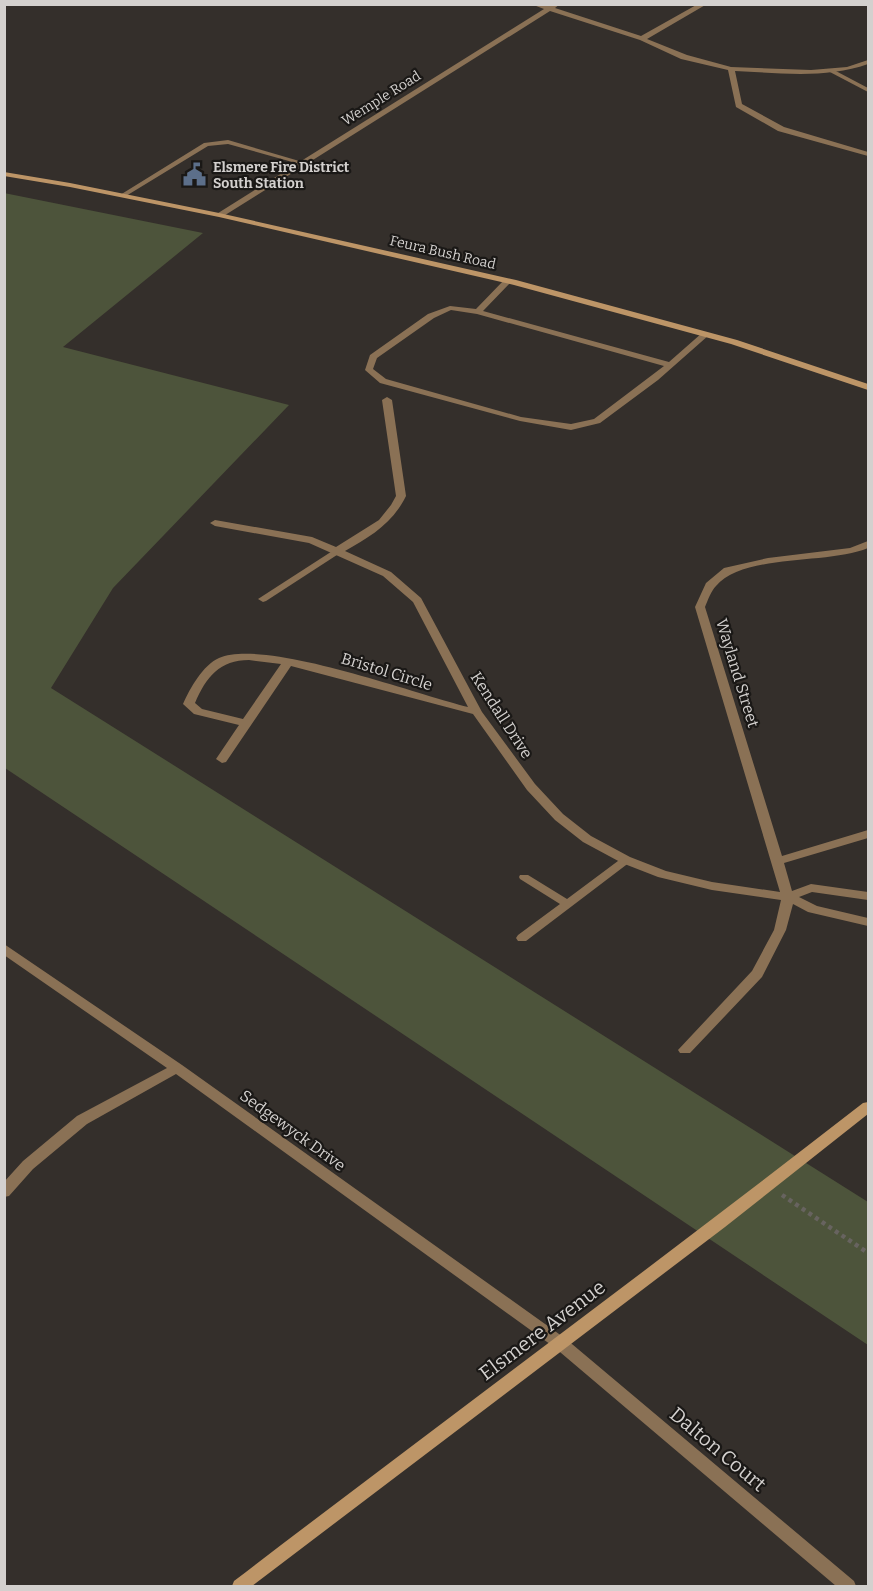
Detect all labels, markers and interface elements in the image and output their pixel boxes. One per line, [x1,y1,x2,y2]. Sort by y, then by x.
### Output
street label: Wemple Road [339,67,424,129]
place label: Elsmere Fire District South Station [213,159,350,192]
public building icon: Elsmere Fire District South Station [182,162,208,188]
street label: Feura Bush Road [388,232,498,273]
street label: Wayland Street [712,616,763,730]
street label: Bristol Circle [339,649,435,694]
street label: Kendall Drive [467,668,537,762]
street label: Sedgewyck Drive [236,1086,349,1175]
street label: Elsmere Avenue [474,1275,610,1385]
street label: Dalton Court [665,1402,771,1496]

